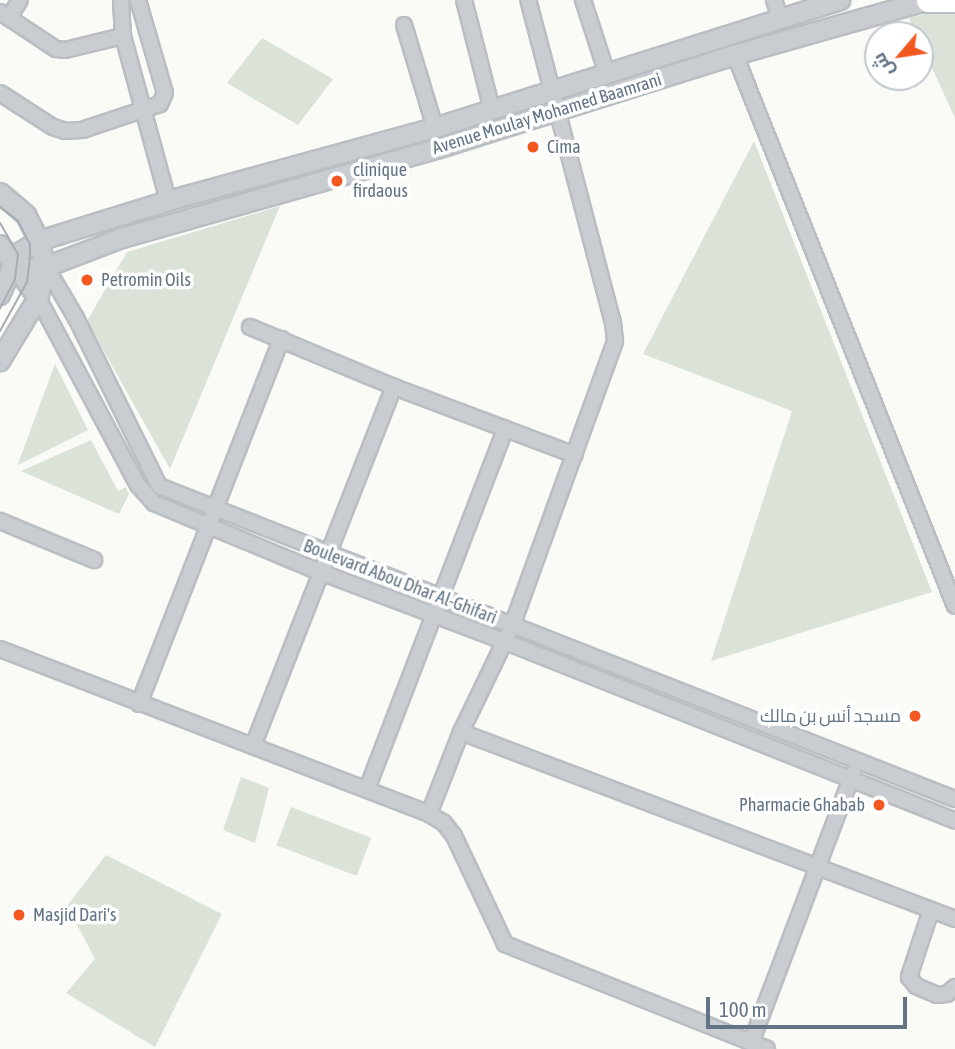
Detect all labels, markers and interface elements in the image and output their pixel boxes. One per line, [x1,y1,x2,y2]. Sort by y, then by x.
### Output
north arrow [864,21,934,91]
text: ش [867,49,898,81]
street label: Avenue Moulay Mohamed Baamrani [430,69,664,159]
place label: Cima [547,136,581,158]
marker: Cima [525,139,541,155]
place label: clinique firdaous [353,160,408,202]
marker: clinique firdaous [327,171,347,191]
place label: Petromin Oils [101,269,191,291]
marker: Petromin Oils [79,272,95,288]
street label: Boulevard Abou Dhar Al-Ghifari [300,535,500,629]
place label: مسجد أنس بن مالك [760,705,901,727]
marker: مسجد أنس بن مالك [907,708,923,724]
place label: Pharmacie Ghabab [739,794,865,816]
marker: Pharmacie Ghabab [871,797,887,813]
place label: Masjid Dari's [33,904,116,926]
marker: Masjid Dari's [11,907,27,923]
scale bar [710,982,911,1026]
text: 100 m [719,997,767,1021]

